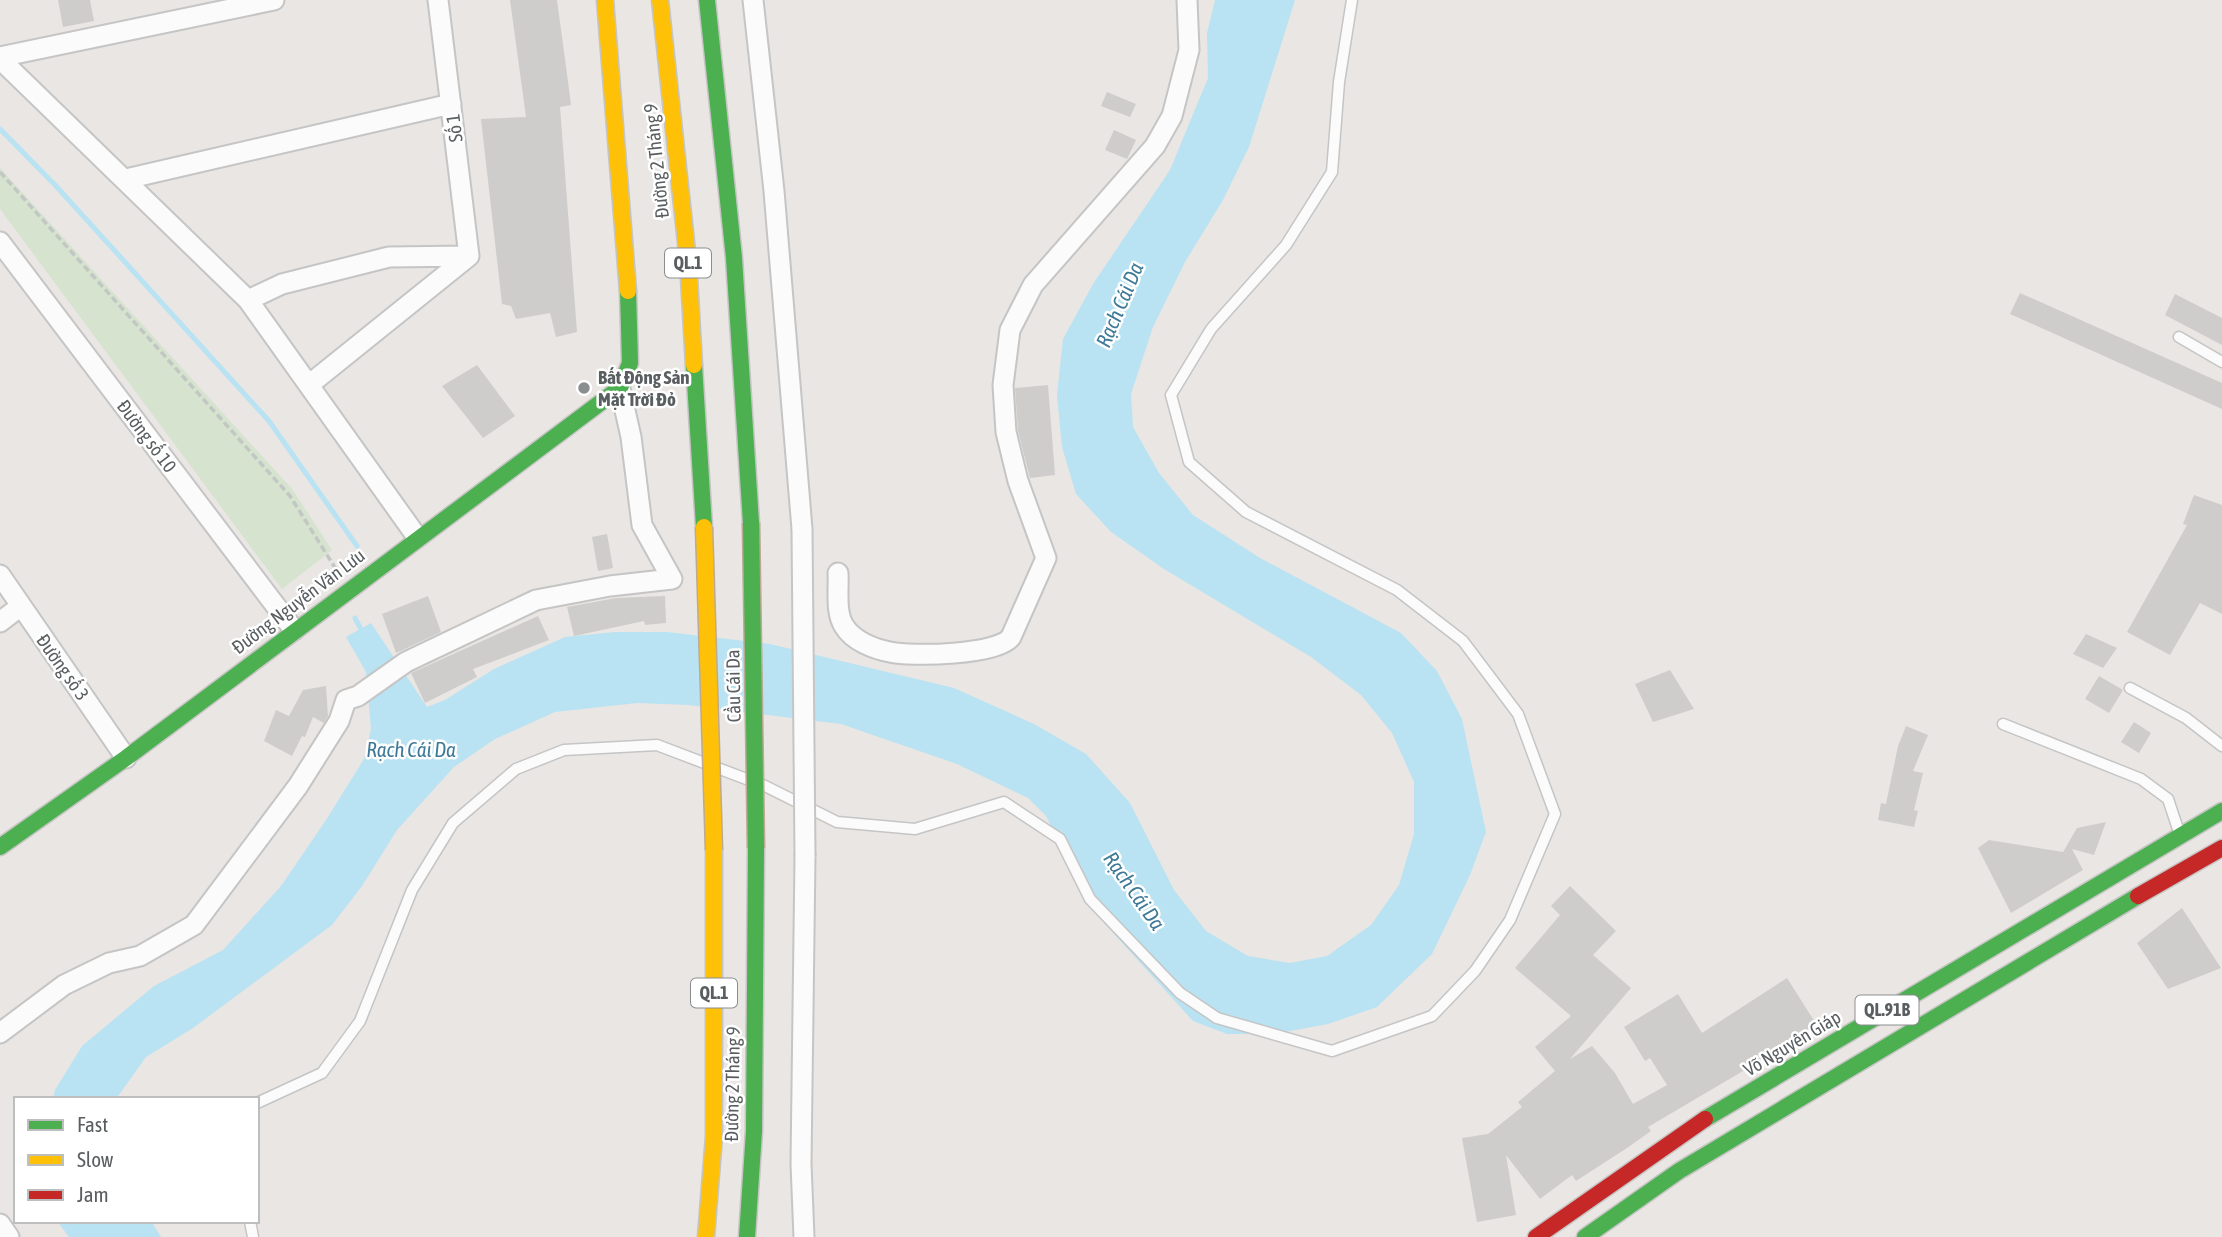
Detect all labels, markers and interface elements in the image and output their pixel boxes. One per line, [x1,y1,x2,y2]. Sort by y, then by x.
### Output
street label: Đường 2 Tháng 9 [639,103,673,219]
street label: Số 1 [441,113,467,143]
road number: QL.1 [665,248,711,278]
water label: Rạch Cái Da [1091,258,1148,351]
place label: Bất Động Sản Mặt Trời Đỏ [598,366,690,410]
marker: Bất Động Sản Mặt Trời Đỏ [576,380,592,396]
street label: Đường số 10 [113,396,181,477]
street label: Đường Nguyễn Văn Lưu [227,544,369,658]
street label: Đường số 3 [32,630,94,704]
street label: Cầu Cái Da [721,649,745,723]
water label: Rạch Cái Da [366,737,456,761]
water label: Rạch Cái Da [1099,847,1170,934]
road number: QL.1 [691,978,737,1008]
road number: QL.91B [1856,995,1918,1024]
street label: Võ Nguyên Giáp [1740,1005,1844,1081]
street label: Đường 2 Tháng 9 [720,1026,744,1142]
legend [14,1097,259,1223]
text: Fast [77,1112,108,1136]
text: Slow [77,1147,114,1171]
text: Jam [77,1182,109,1206]

